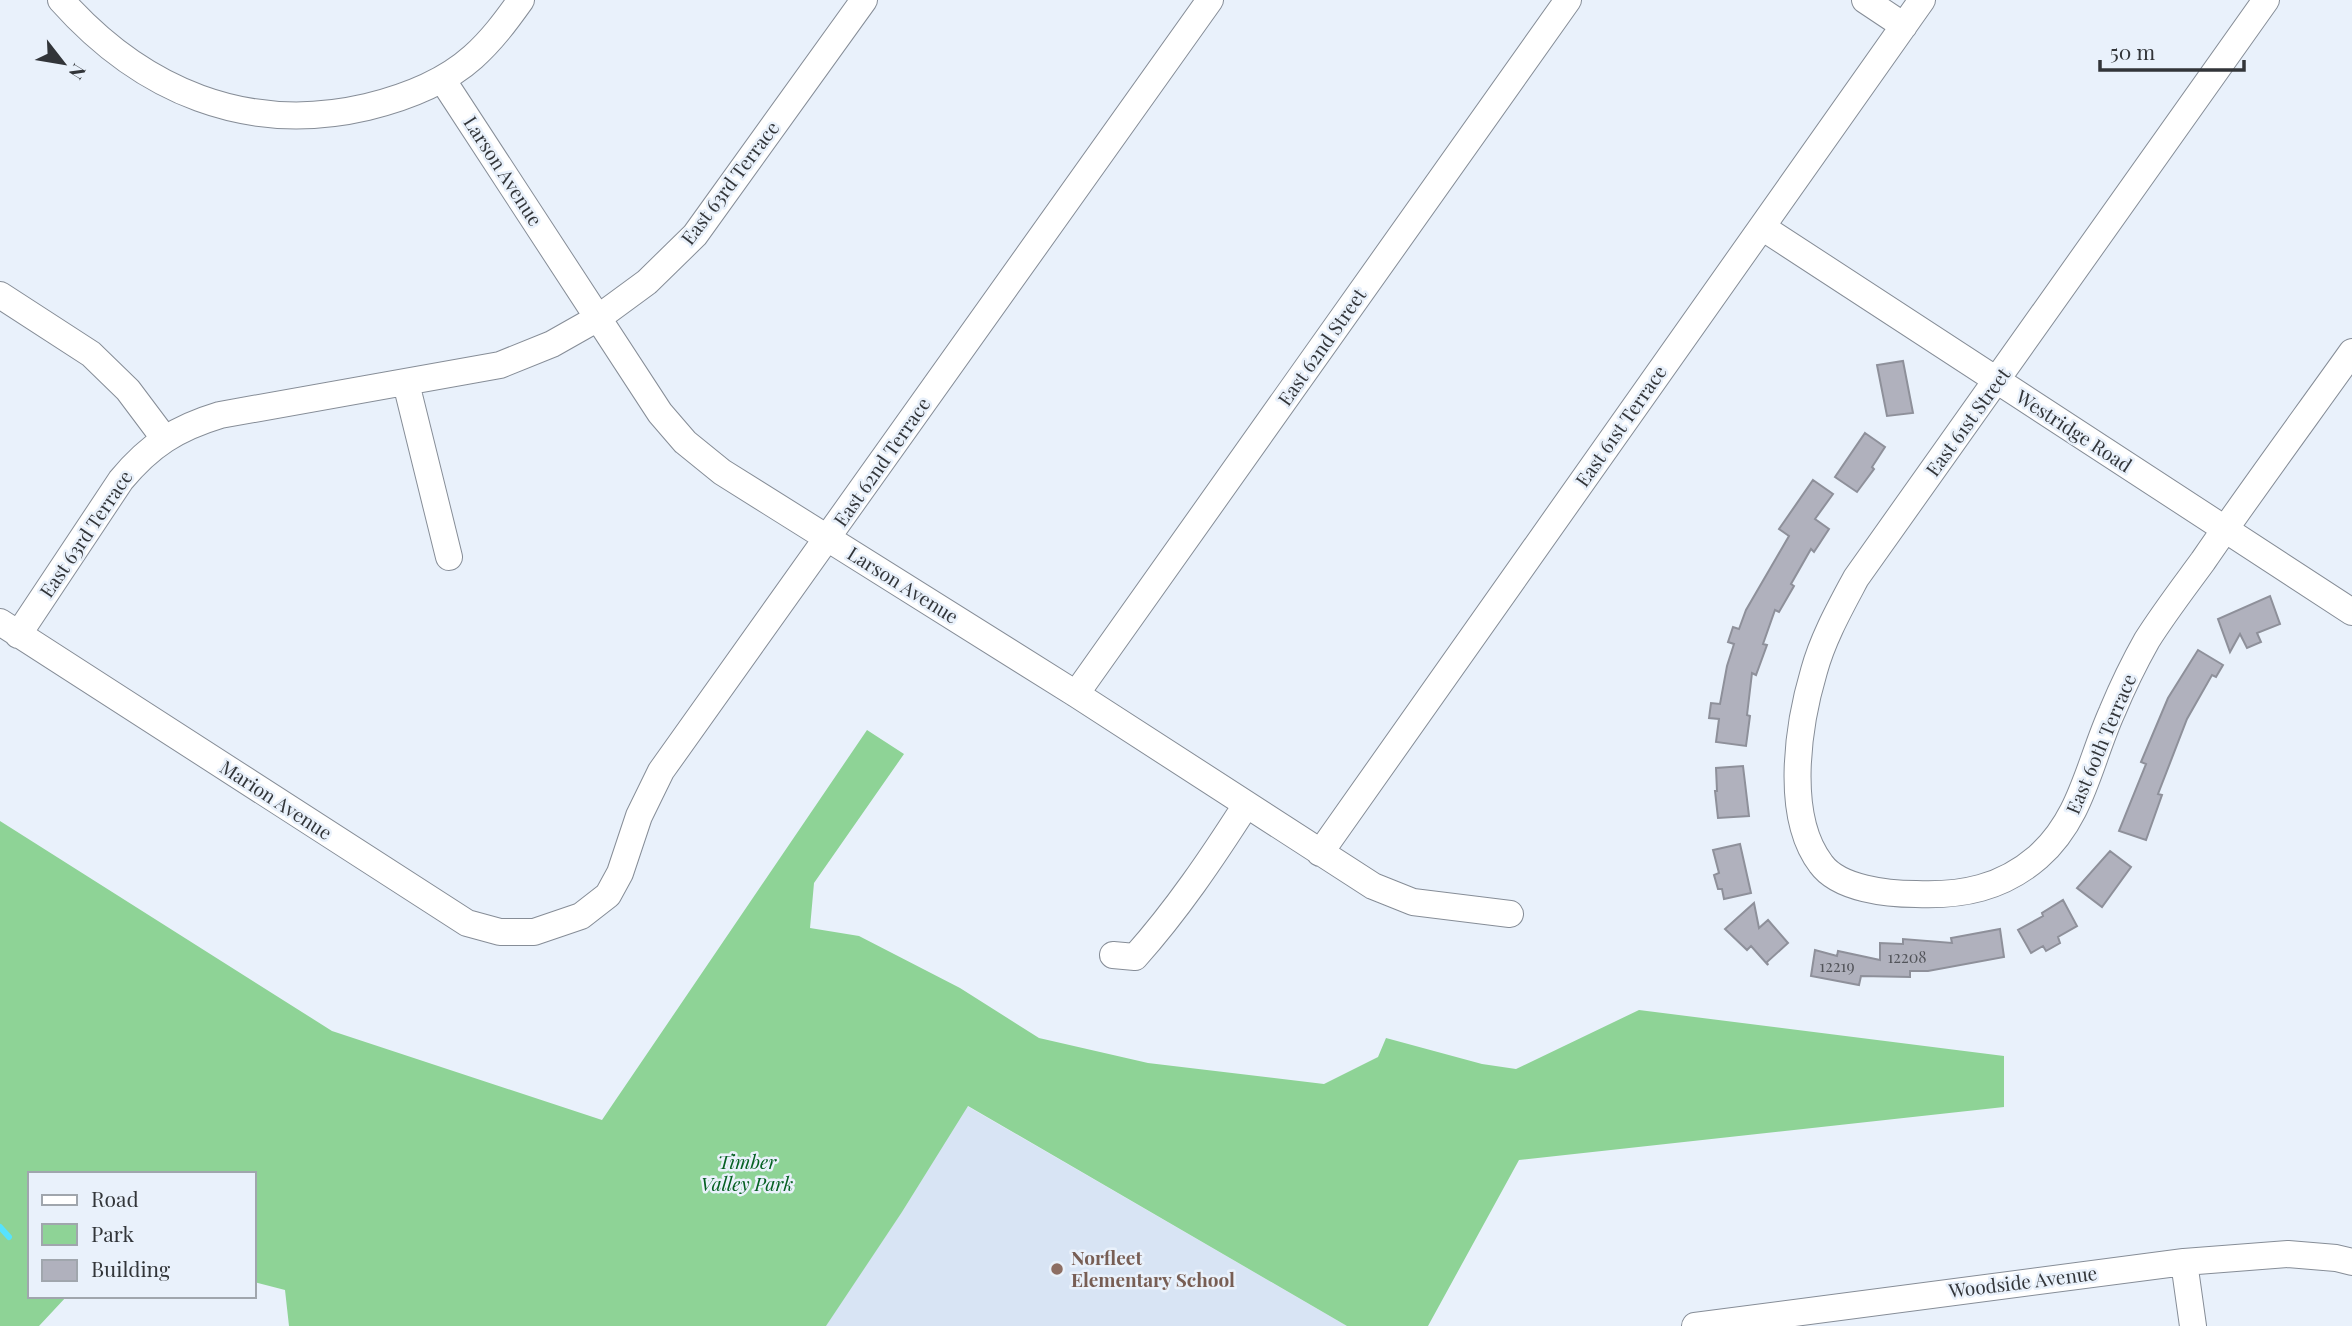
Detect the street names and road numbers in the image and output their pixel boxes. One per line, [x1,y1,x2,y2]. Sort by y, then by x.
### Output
street label: Larson Avenue [459,110,549,230]
street label: East 63rd Terrace [674,115,784,249]
street label: East 62nd Street [1271,282,1371,410]
street label: East 61st Terrace [1569,360,1672,491]
street label: East 61st Street [1919,362,2016,481]
street label: Westridge Road [2011,382,2137,477]
street label: East 62nd Terrace [827,392,935,531]
street label: East 63rd Terrace [33,465,137,602]
street label: Larson Avenue [843,540,964,629]
street label: East 60th Terrace [2059,670,2141,818]
street label: Marion Avenue [216,753,338,845]
street label: Woodside Avenue [1946,1259,2099,1303]

